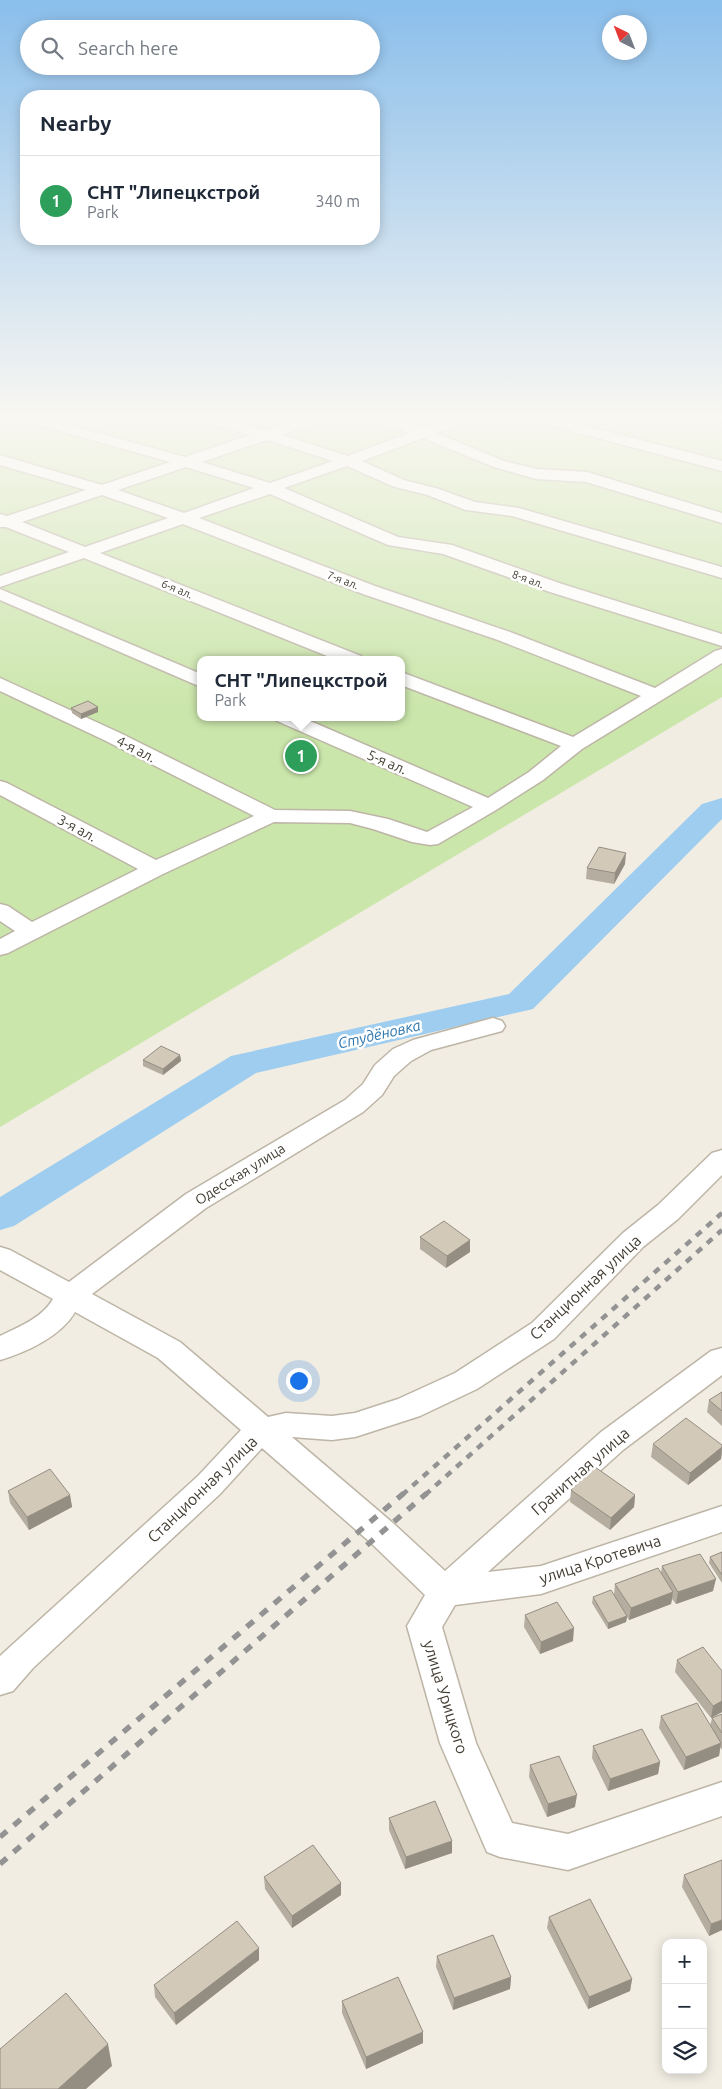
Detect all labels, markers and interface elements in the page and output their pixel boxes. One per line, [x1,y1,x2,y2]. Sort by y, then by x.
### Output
north arrow [602,15,647,60]
search box [20,20,380,75]
icon: search [38,34,66,62]
text: Search here [78,37,178,59]
text: Nearby [40,111,111,135]
text: СНТ "Липецкстрой [87,181,260,203]
text: 1 [51,192,61,210]
text: 340 m [315,192,360,210]
text: Park [87,203,119,221]
street label: 8-я ал. [511,568,545,590]
street label: 7-я ал. [326,569,360,591]
street label: 6-я ал. [160,577,194,601]
popup [197,656,405,721]
text: СНТ "Липецкстрой [214,669,388,691]
text: Park [214,691,246,709]
street label: 4-я ал. [114,732,158,766]
pin: 1 [285,737,317,775]
street label: 5-я ал. [365,747,409,777]
street label: 3-я ал. [55,811,99,845]
water label: Студёновка [336,1016,422,1052]
street label: Одесская улица [192,1140,288,1208]
street label: Станционная улица [526,1231,644,1343]
your location [286,1368,312,1394]
street label: Гранитная улица [527,1424,633,1518]
street label: Станционная улица [143,1432,261,1546]
street label: улица Кротевича [537,1531,663,1587]
street label: улица Урицкого [420,1638,472,1756]
map controls [662,1939,707,2074]
button: + [662,1939,707,1984]
button: − [662,1984,707,2029]
button: layers [662,2029,707,2074]

